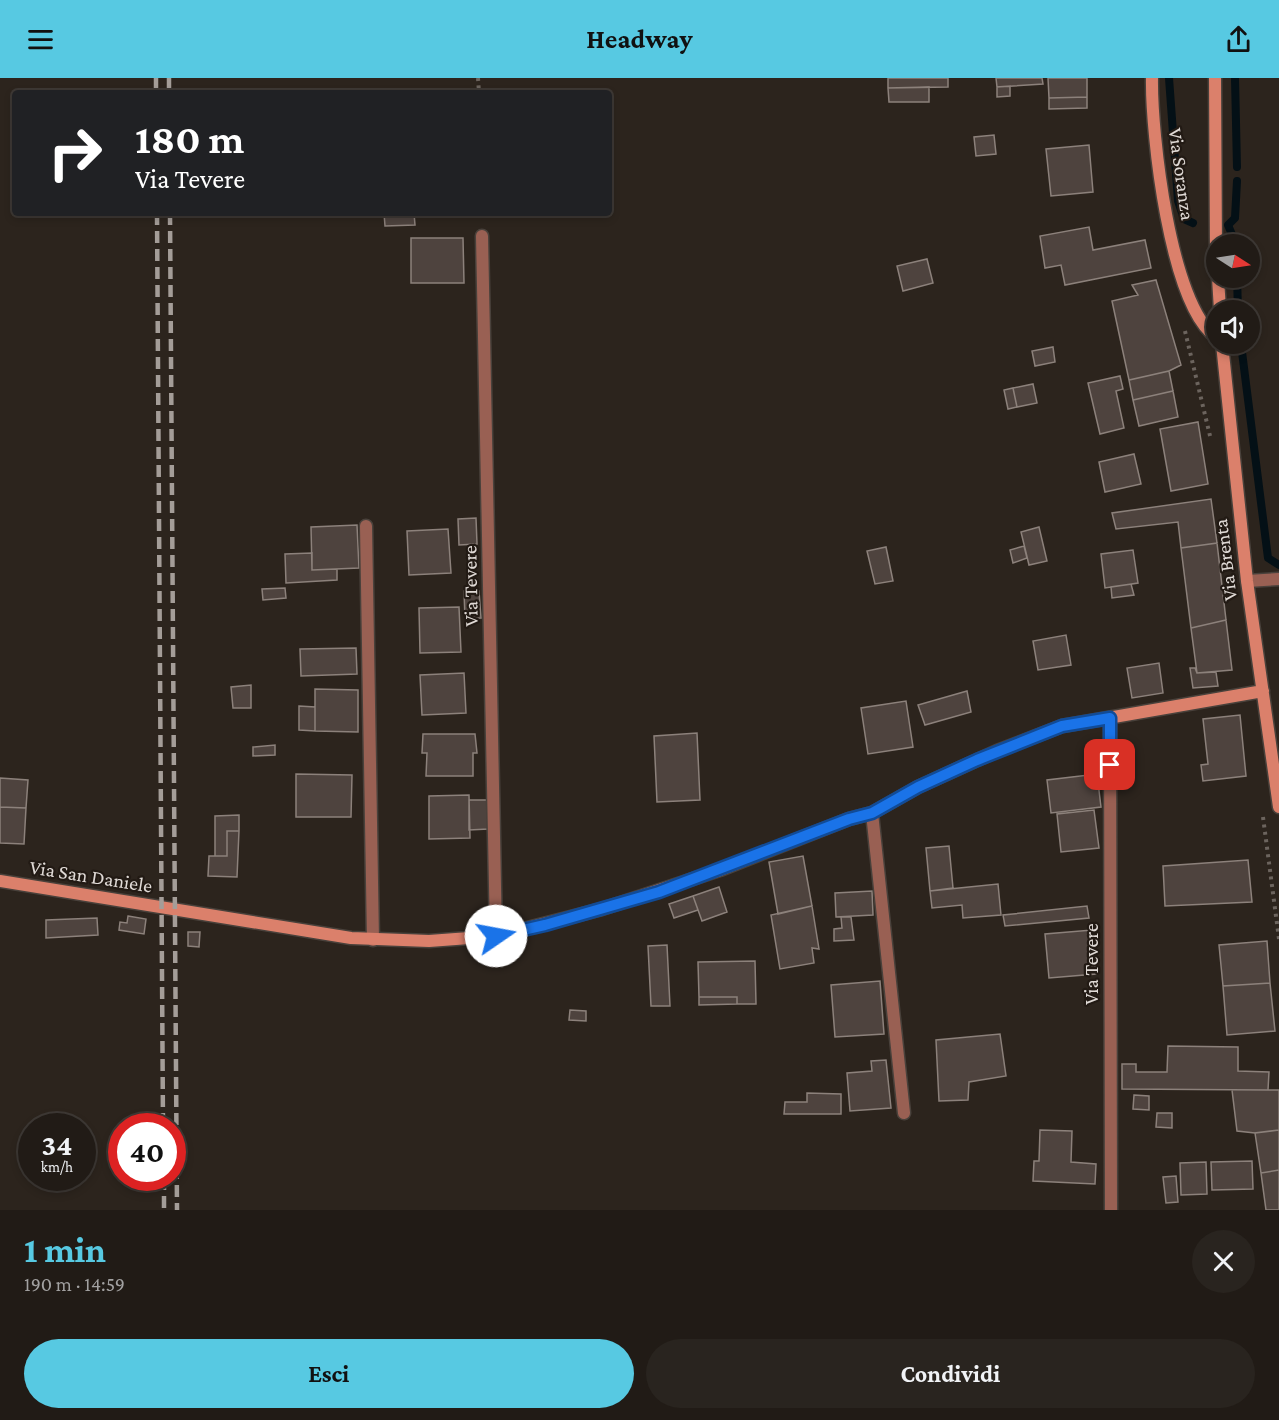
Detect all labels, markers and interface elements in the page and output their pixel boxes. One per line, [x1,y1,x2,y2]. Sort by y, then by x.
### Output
icon: menu [24,23,57,56]
icon: share [1222,23,1255,56]
text: Headway [586,24,693,54]
icon: right [36,114,114,192]
text: 180 m [135,115,244,162]
street label: Via Soranza [1165,126,1199,222]
text: Via Tevere [135,164,245,194]
north arrow [1206,234,1260,288]
map controls [1206,234,1260,354]
button: sound [1206,300,1260,354]
street label: Via Brenta [1209,518,1241,602]
street label: Via Tevere [458,545,482,627]
pin [1084,739,1135,790]
icon: arrive [1093,748,1126,781]
street label: Via San Daniele [28,855,154,897]
position arrow [464,904,528,968]
street label: Via Tevere [1080,923,1102,1005]
speed limit sign: 40 [108,1113,186,1191]
text: 34 [42,1128,72,1161]
text: km/h [41,1159,73,1175]
text: 1 min [24,1230,106,1270]
button: close [1192,1230,1255,1293]
text: 190 m · 14:59 [24,1273,125,1295]
button: Esci [24,1339,634,1408]
button: Condividi [646,1339,1255,1408]

